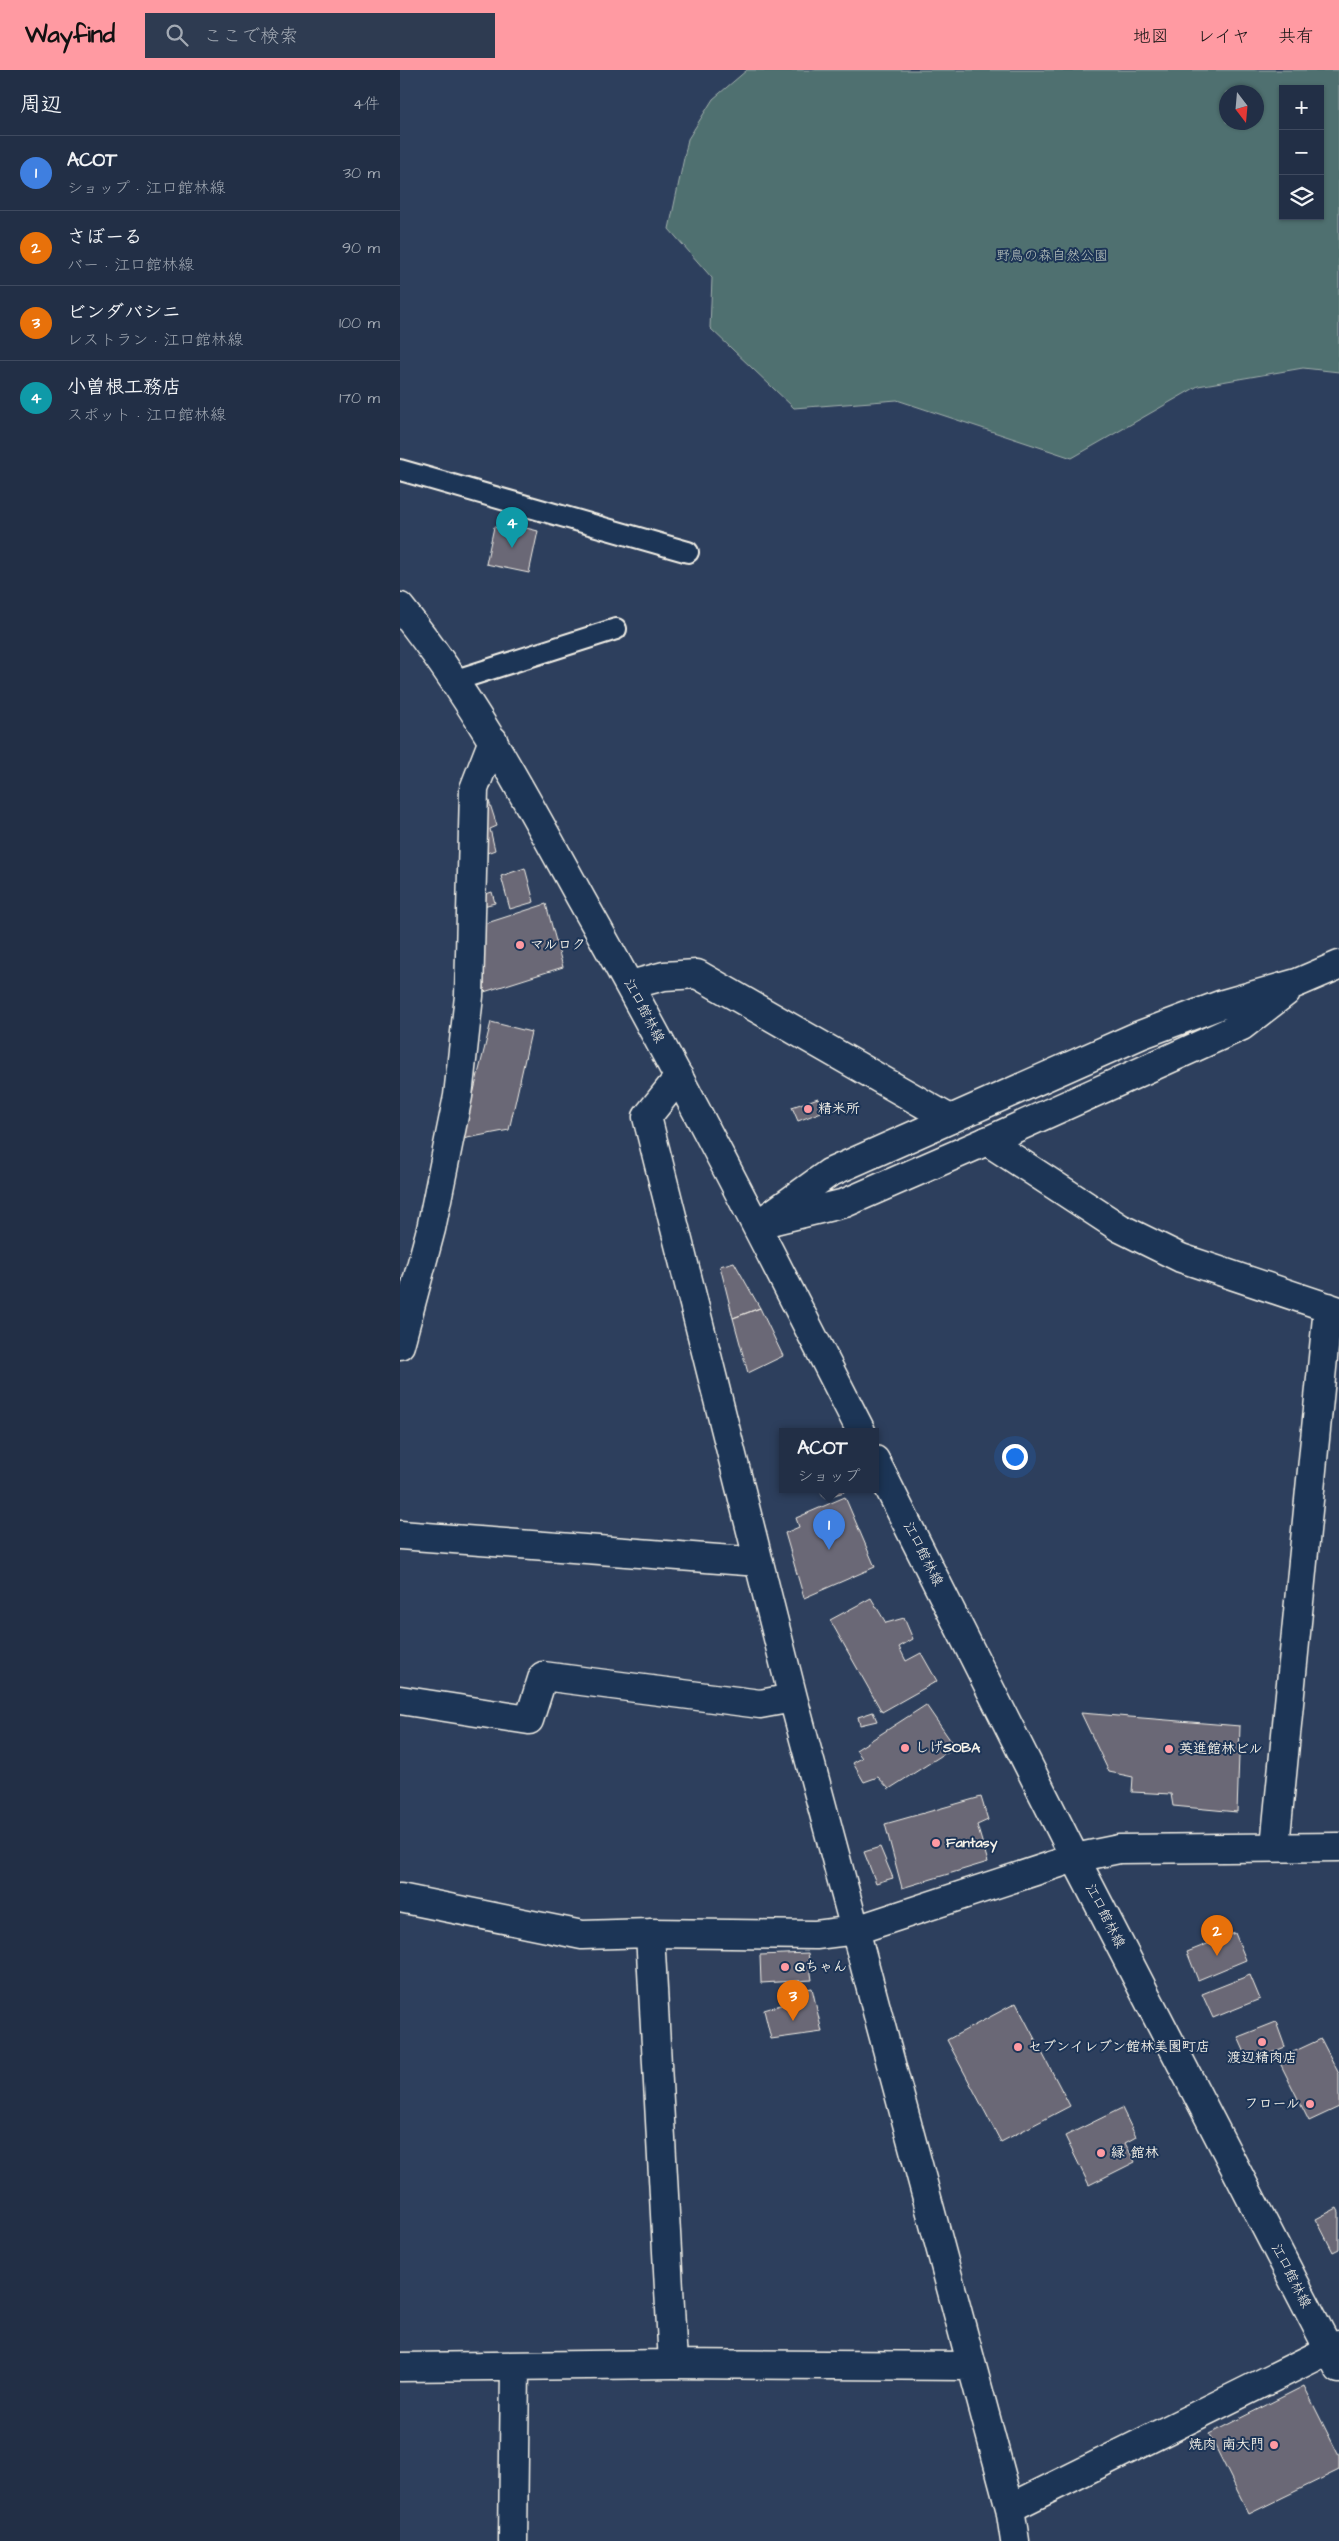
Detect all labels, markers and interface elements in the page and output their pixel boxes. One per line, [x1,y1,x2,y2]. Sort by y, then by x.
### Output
search box [145,13,495,58]
text: Wayfind [25,18,115,52]
icon: search [163,21,191,49]
text: ここで検索 [203,23,298,50]
text: 地図 [1133,24,1169,49]
text: レイヤ [1197,24,1250,49]
text: 共有 [1278,24,1314,49]
north arrow [1219,85,1264,130]
map controls [1279,85,1324,220]
button: + [1279,85,1324,130]
text: 周辺 [20,90,62,119]
text: 4件 [353,93,380,115]
button: − [1279,130,1324,175]
text: ACOT [67,147,117,174]
text: 1 [35,162,37,184]
text: 30 m [343,162,380,184]
button: layers [1279,175,1324,220]
text: ショップ · 江口館林線 [67,177,225,199]
text: さぼーる [67,224,143,251]
text: 2 [31,237,41,259]
text: 90 m [342,237,380,259]
park label: 野鳥の森自然公園 [996,246,1108,266]
text: バー · 江口館林線 [67,254,194,276]
text: ビンダバシニ [67,299,181,326]
text: 3 [32,312,40,334]
text: 100 m [339,312,380,334]
text: レストラン · 江口館林線 [67,329,243,351]
text: 小曽根工務店 [67,374,181,401]
text: 4 [31,387,41,409]
text: 170 m [339,387,380,409]
text: スポット · 江口館林線 [67,404,226,426]
pin: 4 [496,507,528,548]
place label: マルロク [530,935,586,955]
marker: マルロク [514,939,526,951]
street label: 江口館林線 [619,975,669,1047]
place label: 精米所 [818,1099,860,1119]
marker: 精米所 [802,1103,814,1115]
popup [779,1428,879,1493]
text: ACOT [797,1435,848,1462]
your location [1002,1444,1028,1470]
text: ショップ [797,1465,861,1487]
pin: 1 [813,1509,845,1550]
street label: 江口館林線 [898,1518,948,1590]
place label: しげSOBA [915,1738,981,1758]
place label: 英進館林ビル [1179,1739,1263,1759]
marker: しげSOBA [899,1742,911,1754]
marker: 英進館林ビル [1163,1743,1175,1755]
place label: Fantasy [946,1833,998,1853]
marker: Fantasy [930,1837,942,1849]
street label: 江口館林線 [1080,1880,1130,1952]
pin: 2 [1201,1915,1233,1956]
place label: Qちゃん [795,1957,847,1977]
marker: Qちゃん [779,1961,791,1973]
pin: 3 [777,1980,809,2021]
marker: 渡辺精肉店 [1256,2036,1268,2048]
place label: セブンイレブン館林美園町店 [1028,2037,1210,2057]
marker: セブンイレブン館林美園町店 [1012,2041,1024,2053]
place label: 渡辺精肉店 [1227,2048,1297,2068]
place label: フロール [1245,2094,1300,2114]
marker: フロール [1304,2098,1316,2110]
place label: 縁 館林 [1111,2143,1160,2163]
marker: 縁 館林 [1095,2147,1107,2159]
street label: 江口館林線 [1266,2240,1316,2312]
place label: 焼肉 南大門 [1188,2435,1264,2455]
marker: 焼肉 南大門 [1268,2439,1280,2451]

